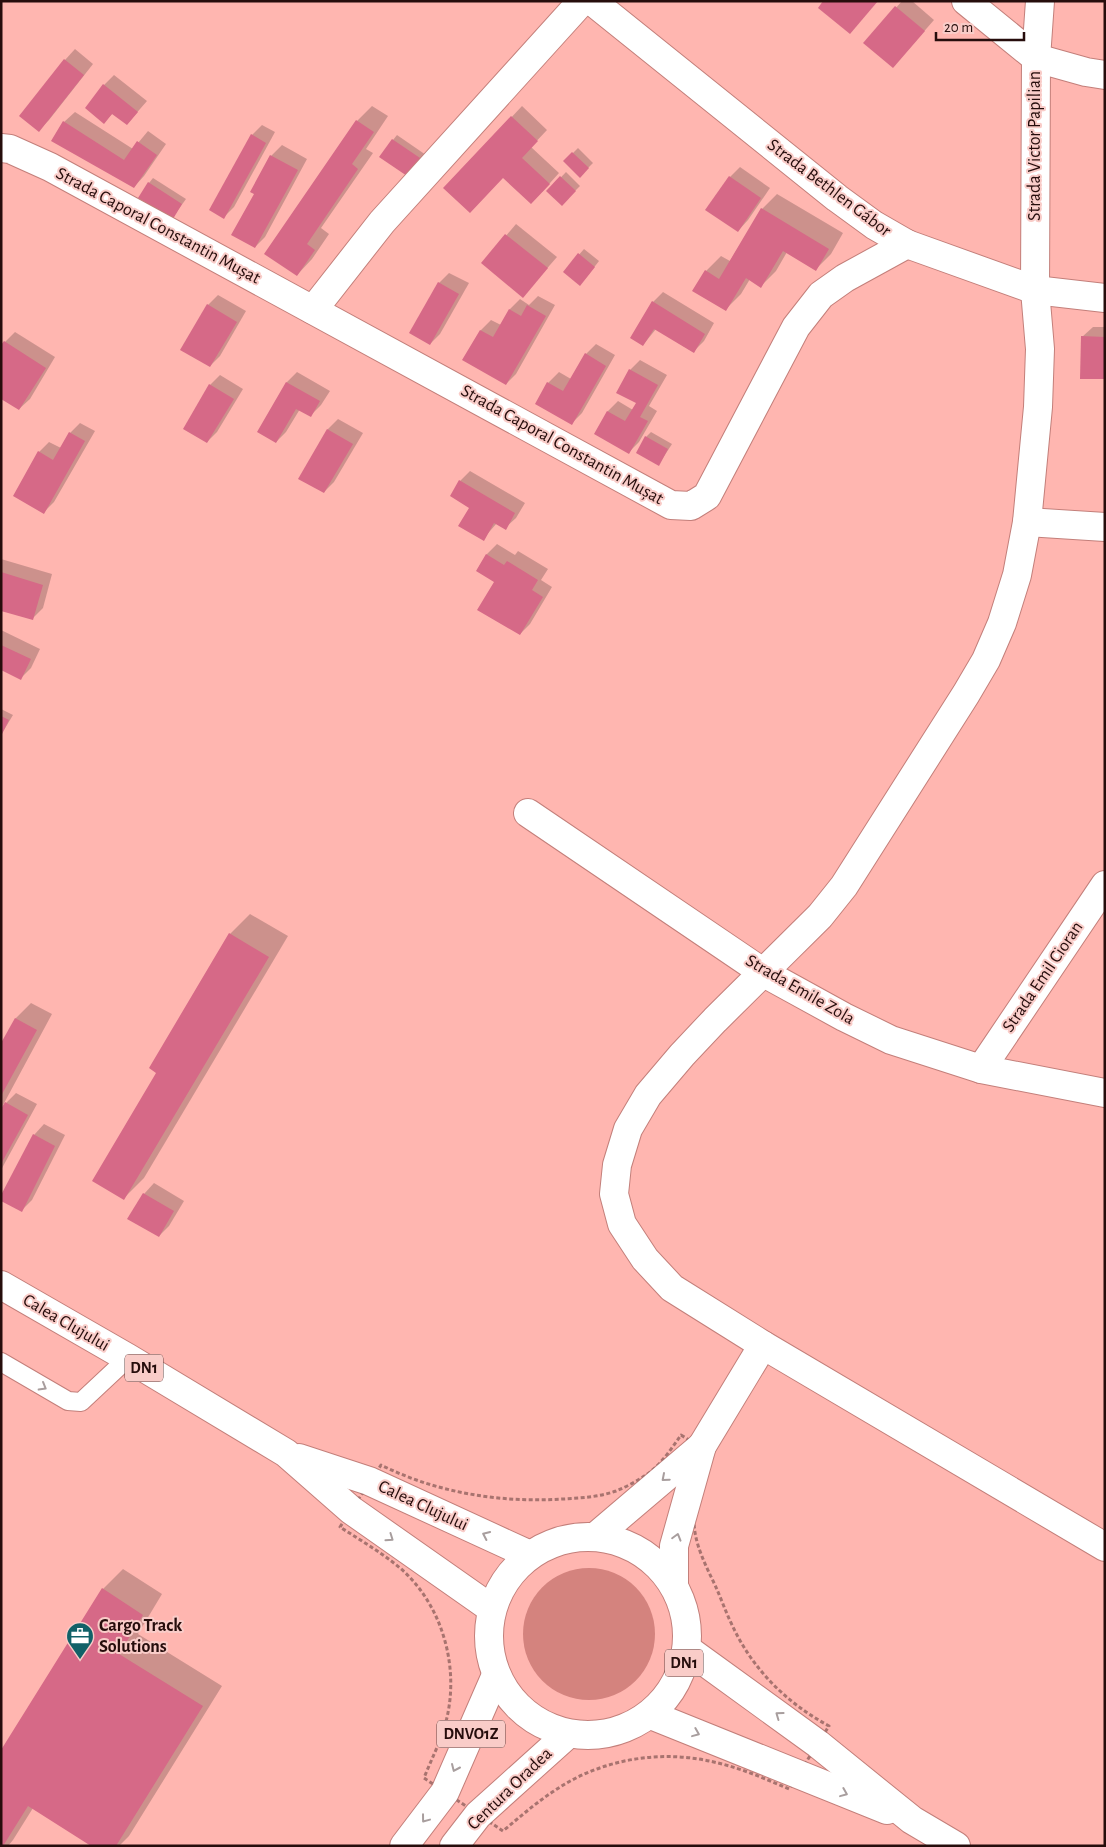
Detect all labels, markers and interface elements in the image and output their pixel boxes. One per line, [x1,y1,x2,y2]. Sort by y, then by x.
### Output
scale bar [936,10,1024,42]
text: 20 m [944,20,973,35]
street label: Strada Victor Papilian [1026,71,1044,221]
street label: Strada Bethlen Gábor [764,136,894,240]
street label: Strada Caporal Constantin Mușat [52,164,263,289]
street label: Strada Caporal Constantin Mușat [457,382,667,509]
street label: Strada Emil Cioran [1000,919,1086,1035]
street label: Strada Emile Zola [743,952,857,1028]
street label: Calea Clujului [20,1291,112,1355]
road number: DN1 [125,1355,163,1382]
one-way arrow [38,1380,47,1390]
one-way arrow [662,1472,671,1481]
street label: Calea Clujului [375,1477,471,1535]
one-way arrow [482,1530,491,1541]
one-way arrow [385,1532,394,1541]
one-way arrow [671,1533,682,1542]
place label: Cargo Track Solutions [99,1617,182,1656]
office icon: Cargo Track Solutions [65,1621,95,1660]
road number: DN1 [665,1650,703,1676]
one-way arrow [775,1712,785,1721]
road number: DNVO1Z [437,1720,505,1748]
one-way arrow [691,1727,700,1737]
street label: Centura Oradea [464,1744,556,1834]
one-way arrow [451,1763,462,1772]
one-way arrow [839,1786,848,1797]
one-way arrow [422,1813,430,1822]

